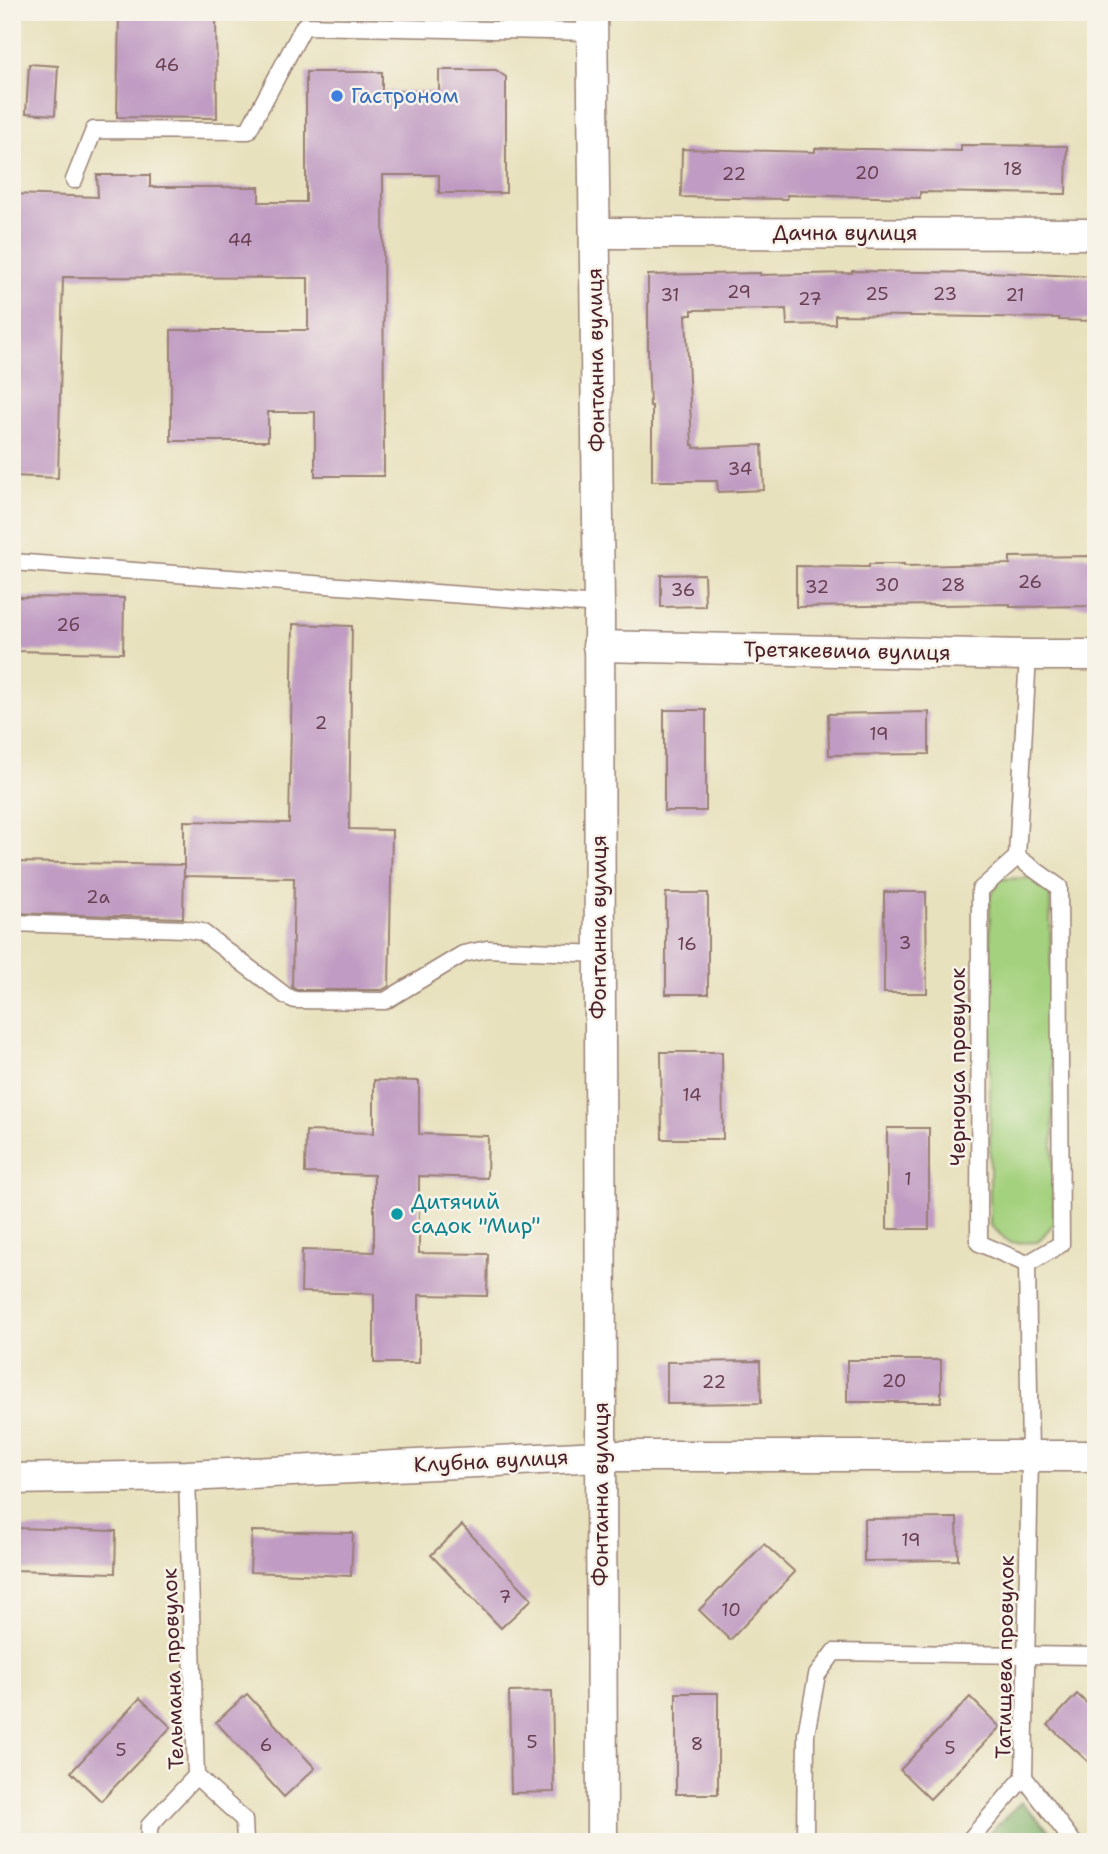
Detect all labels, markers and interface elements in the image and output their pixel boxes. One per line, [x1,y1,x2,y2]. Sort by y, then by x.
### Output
house number: 46 [155,53,179,77]
place label: Гастроном [351,82,459,110]
marker: Гастроном [329,88,345,104]
house number: 18 [1003,157,1023,181]
house number: 20 [855,161,879,185]
house number: 22 [722,162,746,186]
street label: Дачна вулиця [773,219,917,247]
house number: 44 [228,228,252,252]
street label: Фонтанна вулиця [580,268,612,452]
house number: 29 [727,280,751,304]
house number: 25 [865,282,889,306]
house number: 23 [933,282,957,306]
house number: 31 [660,283,680,307]
house number: 21 [1005,283,1025,307]
house number: 27 [798,287,822,311]
house number: 34 [728,457,752,481]
house number: 26 [1018,570,1042,594]
house number: 30 [875,573,899,597]
house number: 28 [941,573,965,597]
house number: 32 [805,575,829,599]
house number: 36 [671,578,695,602]
house number: 2б [56,613,80,637]
street label: Третякевича вулиця [743,635,951,667]
house number: 2 [315,711,327,735]
house number: 19 [869,722,889,746]
street label: Фонтанна вулиця [585,835,613,1019]
house number: 2а [86,885,110,909]
house number: 3 [899,931,911,955]
house number: 16 [677,932,697,956]
street label: Черноуса провулок [944,968,972,1166]
house number: 14 [682,1083,702,1107]
house number: 1 [904,1167,912,1191]
place label: Дитячий садок "Мир" [411,1188,540,1240]
marker: Дитячий садок "Мир" [389,1206,405,1222]
house number: 20 [882,1369,906,1393]
house number: 22 [702,1370,726,1394]
street label: Фонтанна вулиця [587,1402,615,1586]
street label: Клубна вулиця [413,1443,569,1479]
house number: 19 [901,1528,921,1552]
street label: Татищева провулок [989,1555,1021,1759]
street label: Тельмана провулок [155,1568,191,1770]
house number: 7 [499,1585,511,1609]
house number: 10 [721,1598,741,1622]
house number: 5 [526,1730,538,1754]
house number: 8 [691,1732,703,1756]
house number: 6 [260,1733,272,1757]
house number: 5 [944,1736,956,1760]
house number: 5 [115,1738,127,1762]

